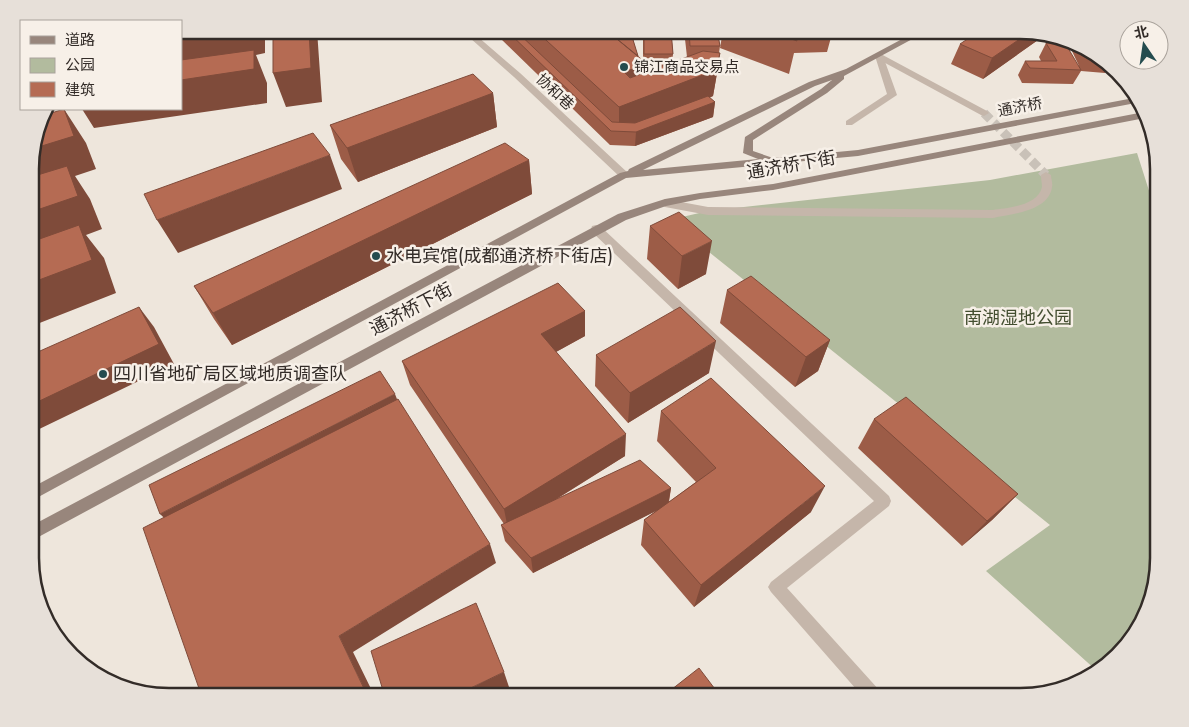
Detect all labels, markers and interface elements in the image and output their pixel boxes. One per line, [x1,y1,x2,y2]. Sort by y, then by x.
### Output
legend [20,20,182,110]
north arrow [1119,20,1169,70]
text: 北 [1132,21,1150,44]
text: 道路 [65,29,95,51]
text: 公园 [65,54,95,76]
place label: 锦江商品交易点 [634,56,739,78]
marker: 锦江商品交易点 [618,61,630,73]
street label: 协和巷 [531,69,579,115]
text: 建筑 [65,79,95,101]
street label: 通济桥 [996,92,1044,122]
street label: 通济桥下街 [744,144,838,186]
place label: 水电宾馆(成都通济桥下街店) [386,243,613,269]
marker: 水电宾馆(成都通济桥下街店) [370,250,382,262]
street label: 通济桥下街 [365,276,457,342]
park label: 南湖湿地公园 [964,305,1072,331]
place label: 四川省地矿局区域地质调查队 [113,361,347,387]
marker: 四川省地矿局区域地质调查队 [97,368,109,380]

